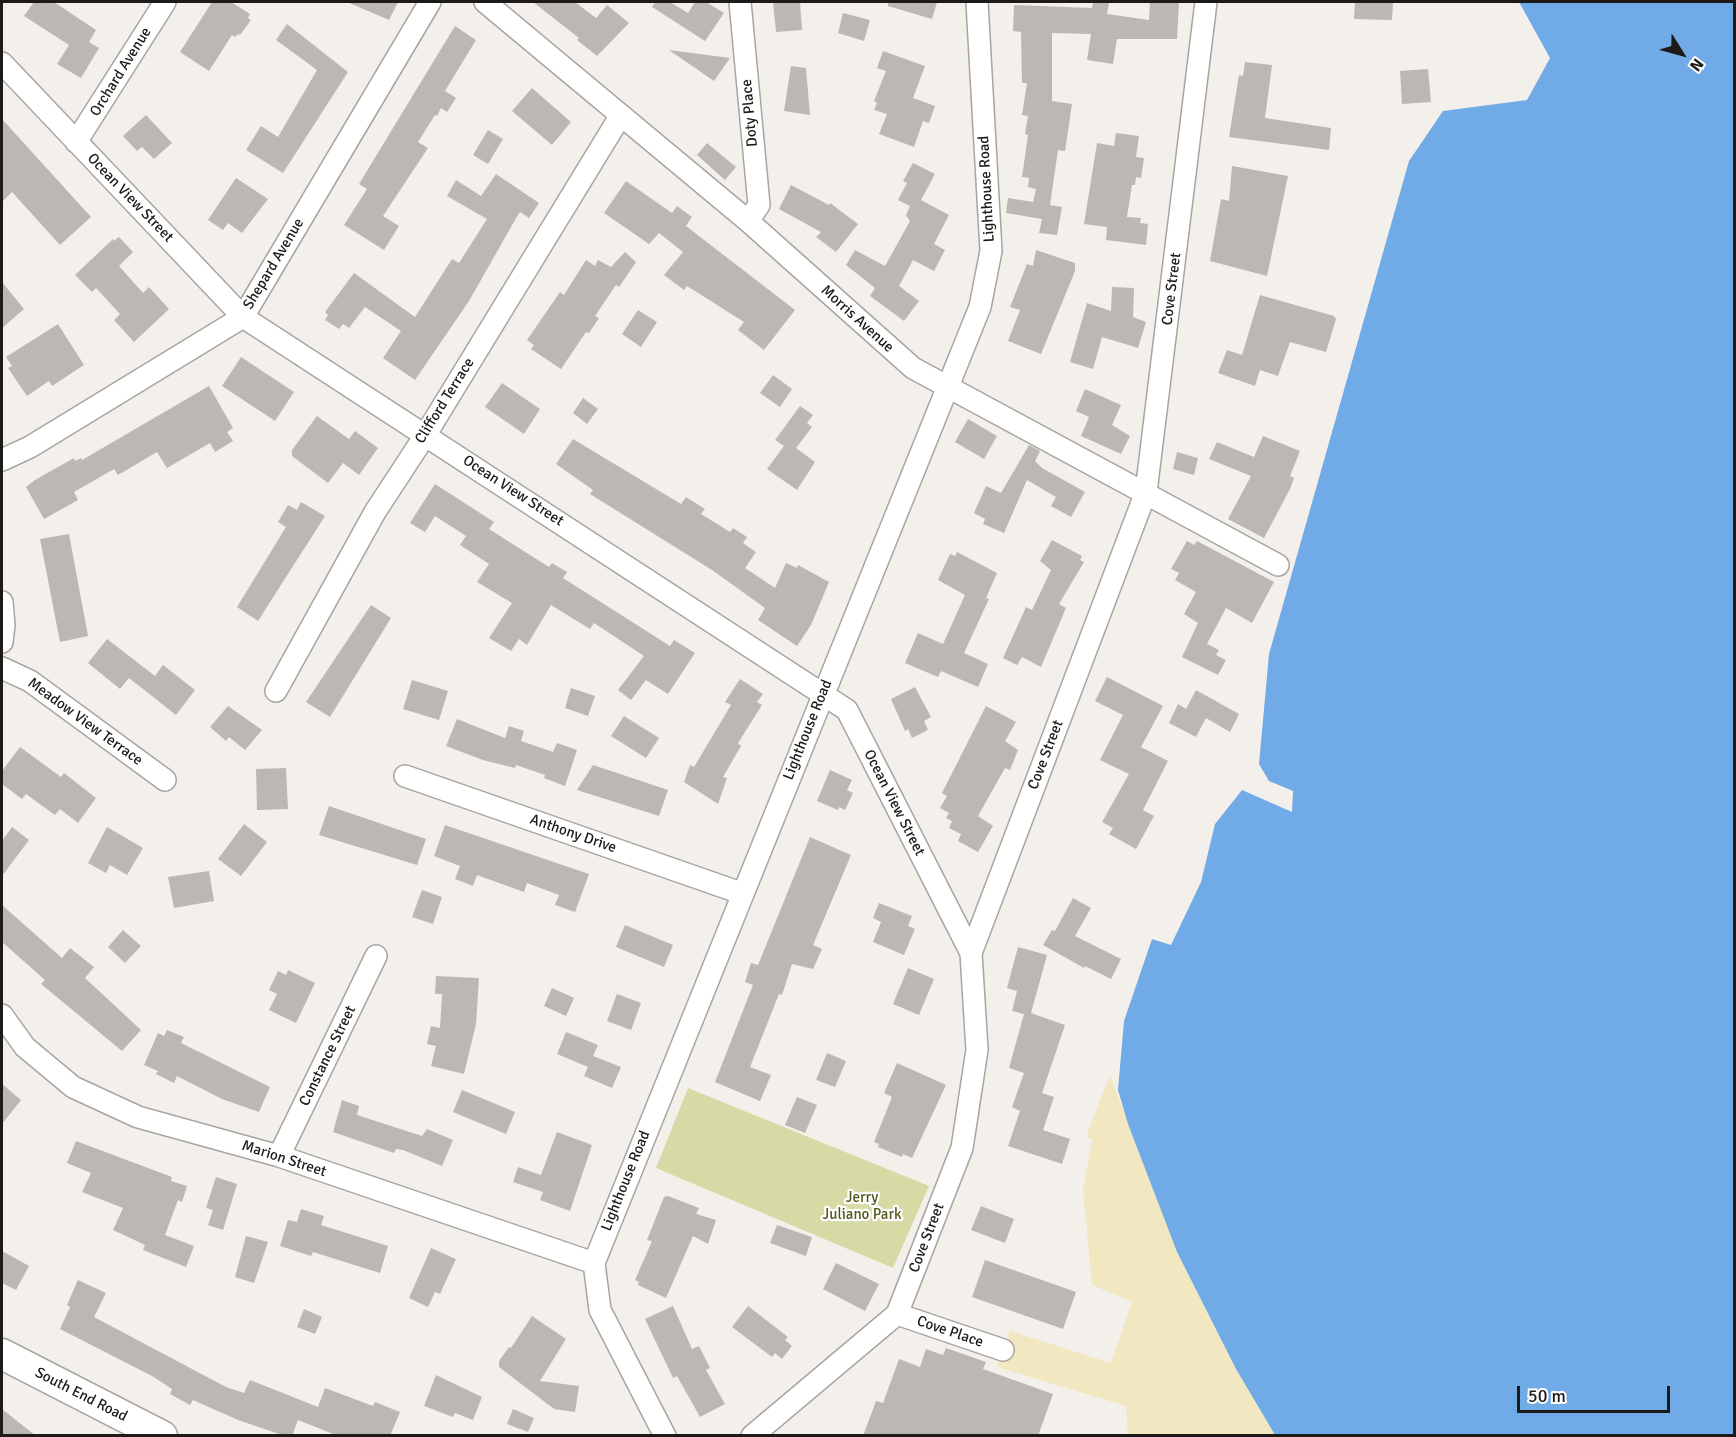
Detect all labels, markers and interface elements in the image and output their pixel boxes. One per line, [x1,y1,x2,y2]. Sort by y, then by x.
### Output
street label: Orchard Avenue [86,24,156,120]
north arrow [1652,24,1712,84]
text: N [1685,54,1708,75]
street label: Doty Place [738,78,762,148]
street label: Lighthouse Road [975,135,999,243]
street label: Ocean View Street [83,150,177,246]
street label: Shepard Avenue [240,215,308,313]
street label: Cove Street [1159,252,1185,326]
street label: Morris Avenue [817,282,897,356]
street label: Clifford Terrace [411,355,479,447]
street label: Ocean View Street [459,452,567,530]
street label: Meadow View Terrace [24,674,146,770]
street label: Lighthouse Road [780,677,836,783]
street label: Cove Street [1024,718,1068,792]
street label: Ocean View Street [859,747,929,859]
street label: Anthony Drive [527,811,619,857]
street label: Constance Street [296,1003,360,1109]
street label: Lighthouse Road [598,1128,654,1234]
street label: Marion Street [239,1137,329,1181]
park label: Jerry Juliano Park [822,1189,902,1224]
street label: Cove Street [905,1201,949,1275]
street label: Cove Place [914,1312,986,1352]
street label: South End Road [32,1364,130,1426]
scale bar [1520,1374,1673,1412]
text: 50 m [1528,1385,1566,1407]

